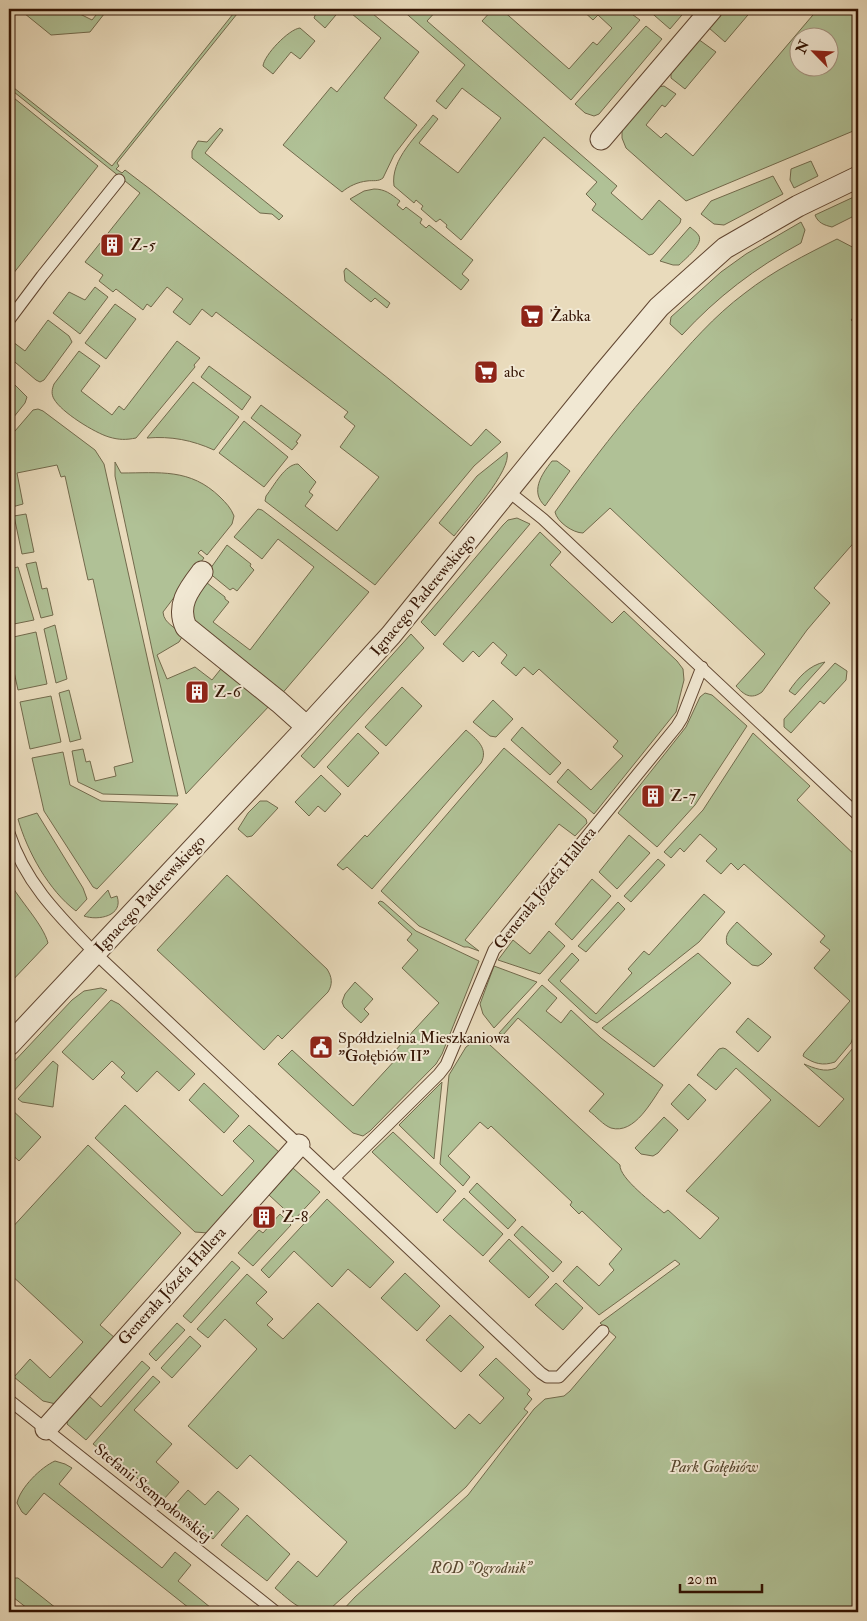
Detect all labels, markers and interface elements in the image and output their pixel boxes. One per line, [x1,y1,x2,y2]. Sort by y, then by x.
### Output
north arrow [790,28,840,78]
text: N [792,37,813,57]
building icon: Z-5 [99,232,125,258]
place label: Z-5 [130,235,156,255]
supermarket icon: Żabka [519,303,545,329]
place label: Żabka [550,305,591,326]
supermarket icon: abc [473,359,499,385]
place label: abc [504,362,525,382]
street label: Ignacego Paderewskiego [366,530,480,660]
building icon: Z-6 [184,679,210,705]
place label: Z-6 [214,682,242,702]
building icon: Z-7 [640,783,666,809]
place label: Z-7 [670,786,697,806]
street label: Generała Józefa Hallera [489,822,602,954]
street label: Ignacego Paderewskiego [90,831,210,957]
place label: Spółdzielnia Mieszkaniowa "Gołębiów II" [338,1028,510,1066]
public building icon: Spółdzielnia Mieszkaniowa "Gołębiów II" [308,1034,334,1060]
building icon: Z-8 [251,1204,277,1230]
place label: Z-8 [282,1207,309,1227]
street label: Generała Józefa Hallera [114,1222,231,1350]
street label: Stefanii Sempołowskiej [90,1439,216,1547]
park label: Park Gołębiów [669,1457,759,1477]
park label: ROD "Ogrodnik" [430,1558,533,1578]
scale bar [680,1561,762,1593]
text: 20 m [687,1570,717,1589]

